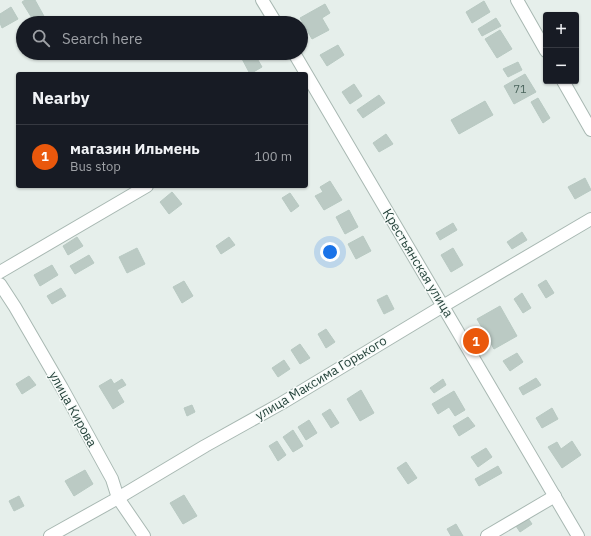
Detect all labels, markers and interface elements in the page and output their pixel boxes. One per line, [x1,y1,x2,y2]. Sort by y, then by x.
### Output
map controls [543,12,579,84]
button: + [543,12,579,48]
search box [16,16,308,60]
icon: search [30,27,52,49]
text: Search here [62,29,142,48]
button: − [543,48,579,84]
house number: 71 [513,82,527,96]
text: Nearby [32,87,90,109]
text: магазин Ильмень [70,139,200,158]
text: 1 [41,148,49,165]
text: 100 m [254,148,292,165]
text: Bus stop [70,158,121,175]
street label: Крестьянская улица [379,206,457,321]
your location [320,242,340,262]
pin: 1 [463,326,489,356]
street label: улица Максима Горького [252,332,390,424]
street label: улица Кирова [45,368,101,450]

